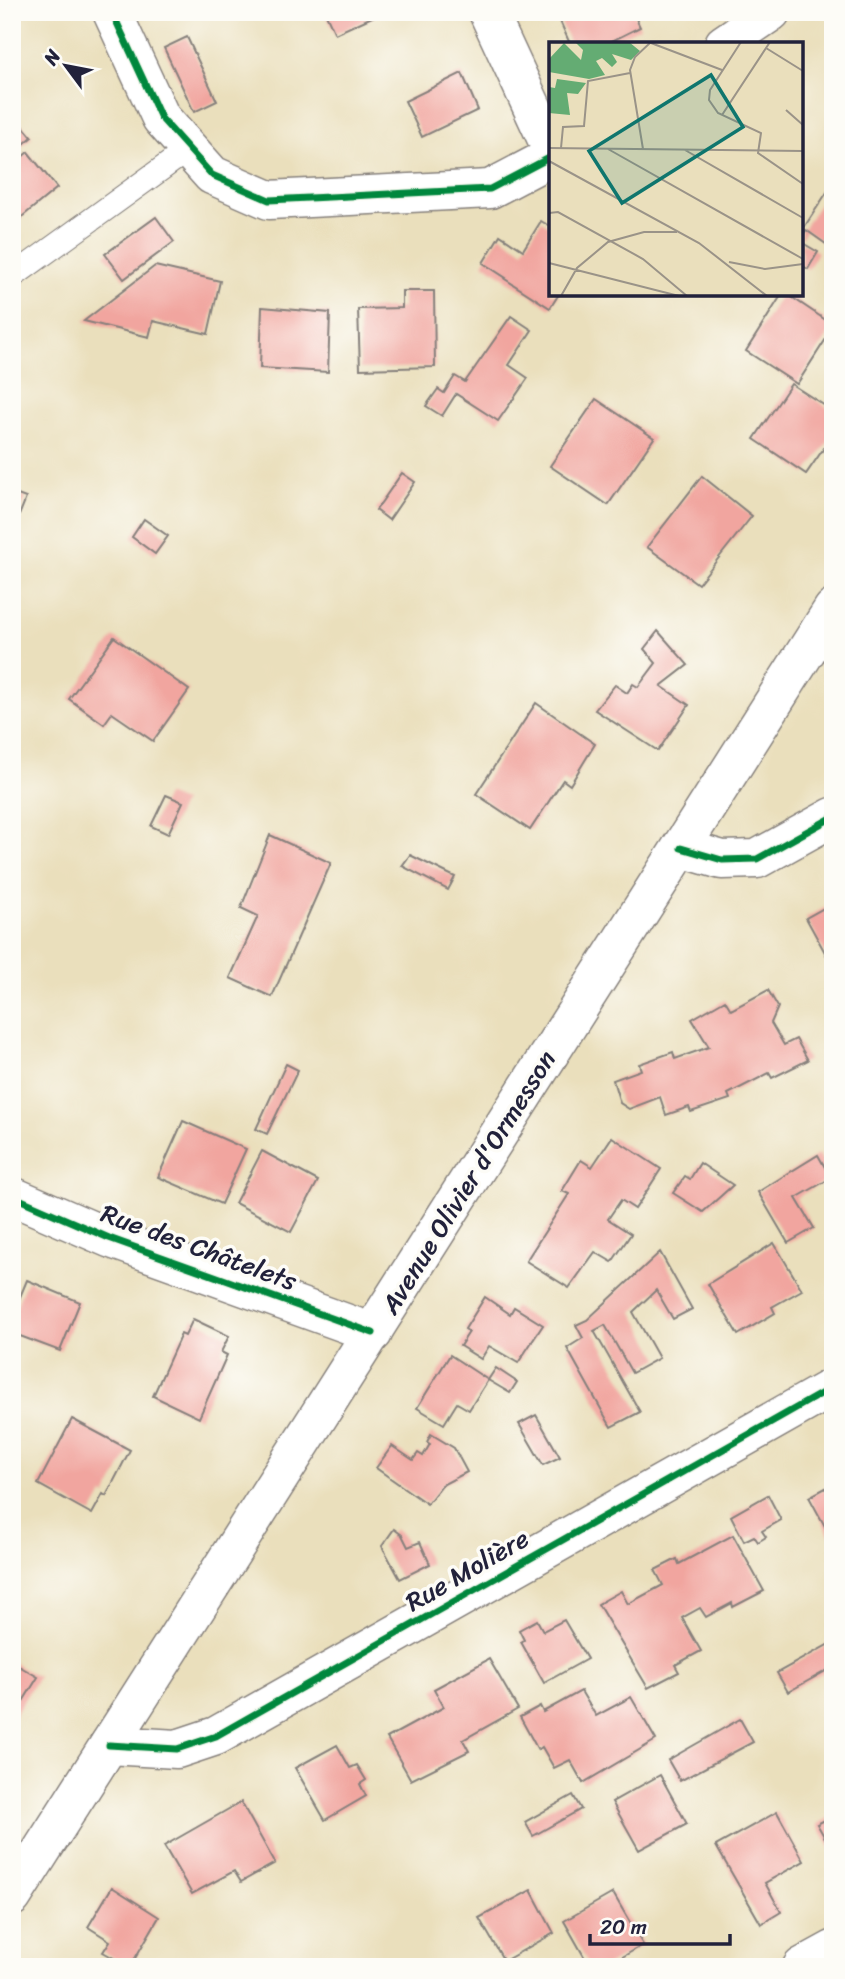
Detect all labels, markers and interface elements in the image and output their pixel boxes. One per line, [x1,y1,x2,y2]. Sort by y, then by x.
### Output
north arrow [32,32,102,102]
text: N [34,42,70,72]
inset map [549,42,803,296]
street label: Avenue Olivier d'Ormesson [367,1041,568,1324]
street label: Rue des Châtelets [95,1190,304,1304]
street label: Rue Molière [396,1516,538,1624]
scale bar [590,1902,730,1946]
text: 20 m [600,1908,647,1946]

